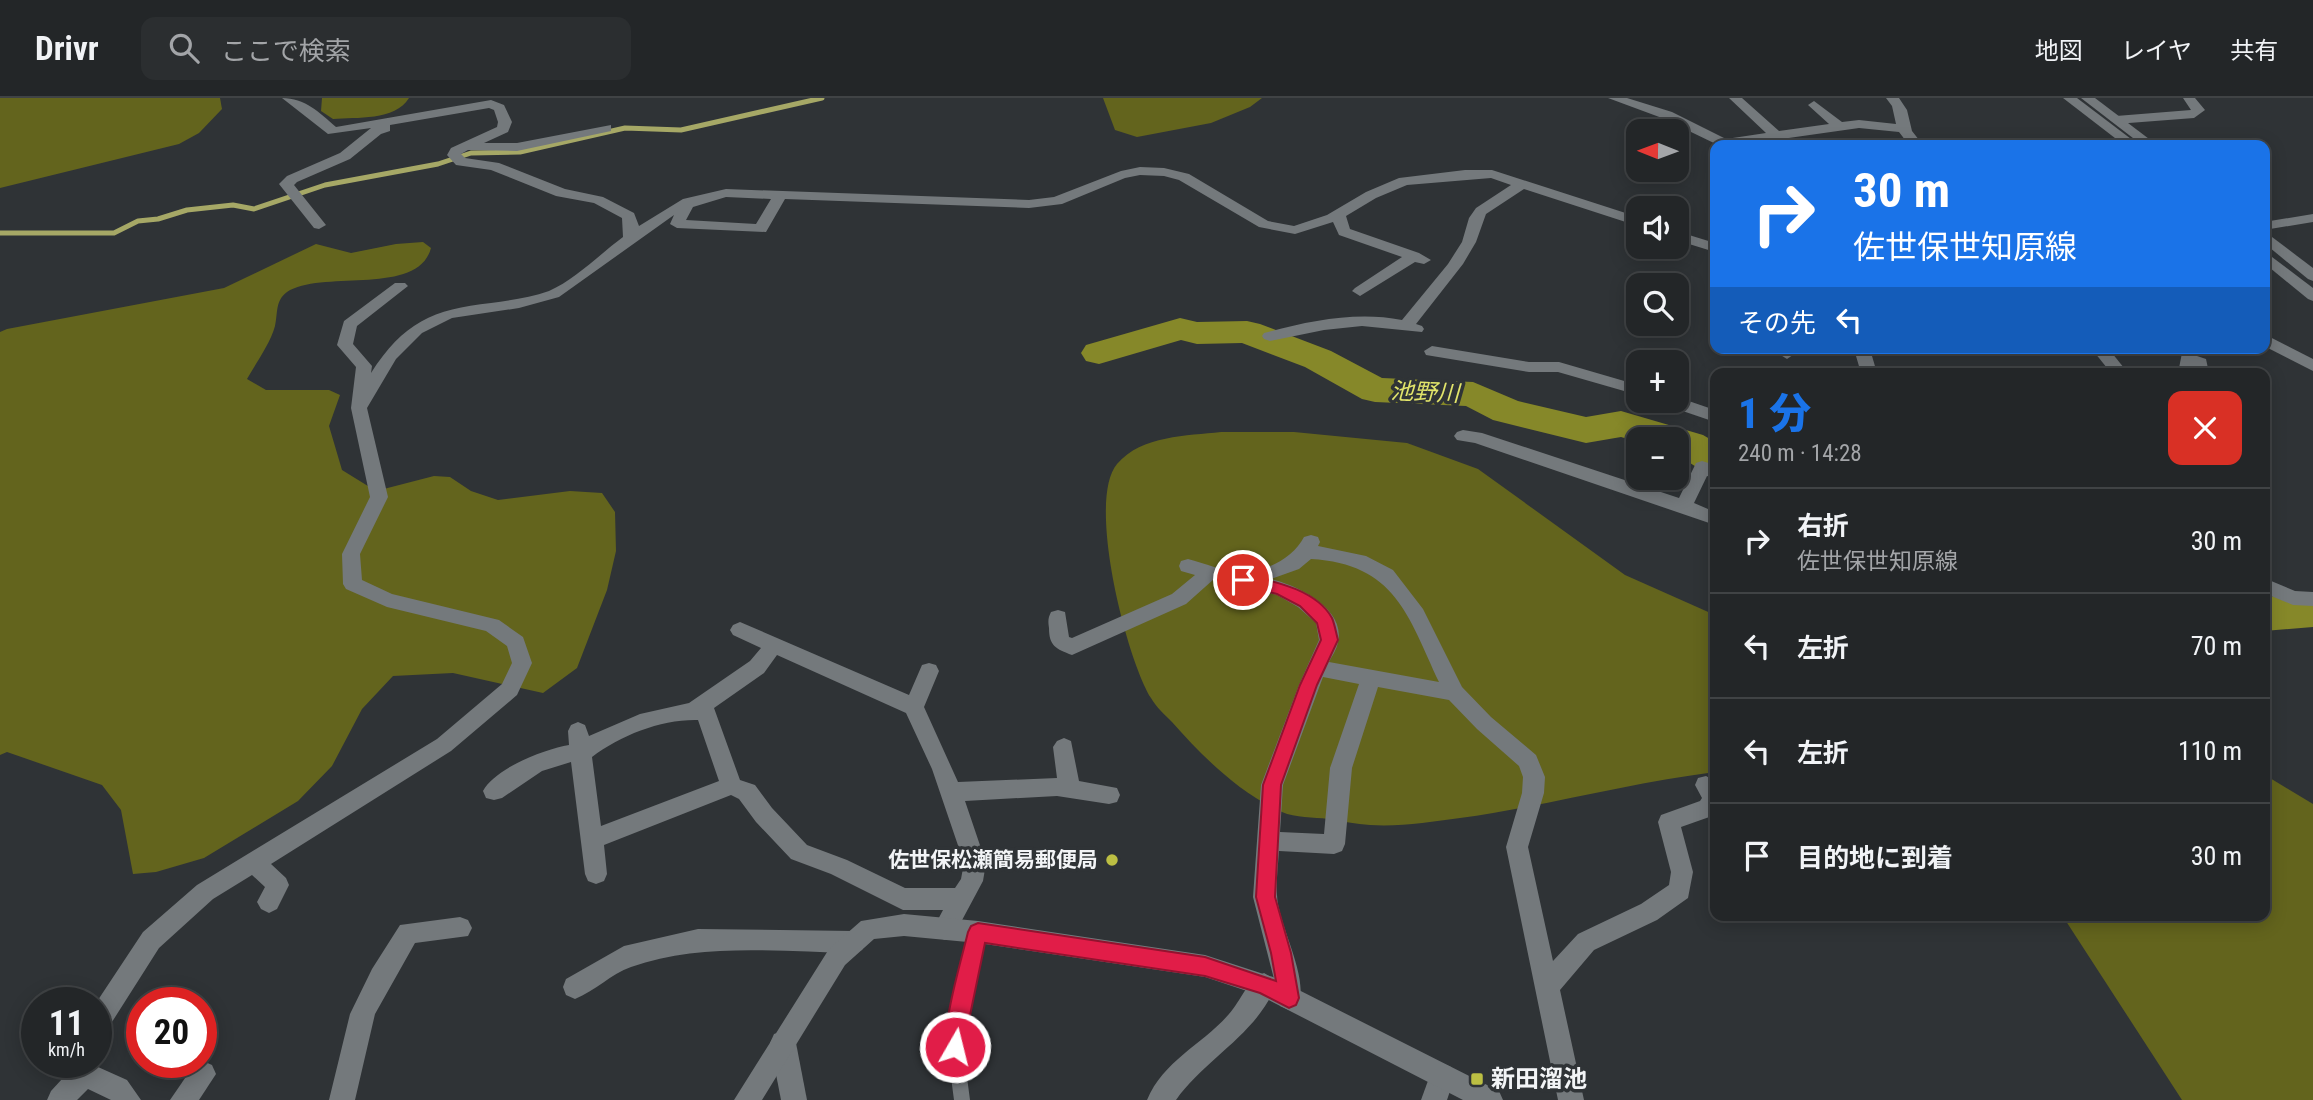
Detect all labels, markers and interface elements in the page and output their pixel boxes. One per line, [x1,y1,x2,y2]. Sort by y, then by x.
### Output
search box [141,17,631,80]
text: Drivr [35,29,99,68]
icon: search [165,29,203,67]
text: ここで検索 [221,36,351,66]
text: 地図 [2035,37,2083,65]
text: レイヤ [2121,37,2192,65]
text: 共有 [2230,37,2278,65]
north arrow [1626,119,1689,182]
map controls [1626,119,1689,490]
text: 30 m [1853,162,1950,219]
icon: right [1738,168,1829,259]
button: sound [1626,196,1689,259]
text: 佐世保世知原線 [1853,228,2077,266]
button: search [1626,273,1689,336]
icon: left [1830,301,1868,339]
text: その先 [1738,308,1816,338]
button: + [1626,350,1689,413]
water label: 池野川 [1390,378,1463,407]
text: 1 分 [1738,389,1811,438]
button: close [2168,391,2242,465]
button: − [1626,427,1689,490]
text: 240 m · 14:28 [1738,440,1862,467]
text: 右折 [1797,511,1849,541]
icon: right [1738,522,1776,560]
text: 30 m [2191,526,2242,556]
text: 佐世保世知原線 [1797,548,1958,575]
pin [1213,550,1273,610]
icon: arrive [1224,561,1262,599]
icon: left [1738,627,1776,665]
text: 70 m [2191,631,2242,661]
text: 左折 [1797,633,1849,663]
icon: left [1738,732,1776,770]
text: 110 m [2178,736,2242,766]
text: 左折 [1797,738,1849,768]
icon: arrive [1738,837,1776,875]
text: 30 m [2191,841,2242,871]
text: 目的地に到着 [1797,843,1953,873]
place label: 佐世保松瀬簡易郵便局 [888,848,1098,872]
marker: 佐世保松瀬簡易郵便局 [1104,852,1120,868]
speed limit sign: 20 [126,987,217,1078]
text: 11 [49,1003,84,1044]
position arrow [918,1010,992,1084]
text: km/h [48,1039,85,1060]
place label: 新田溜池 [1491,1065,1587,1093]
marker: 新田溜池 [1469,1071,1485,1087]

